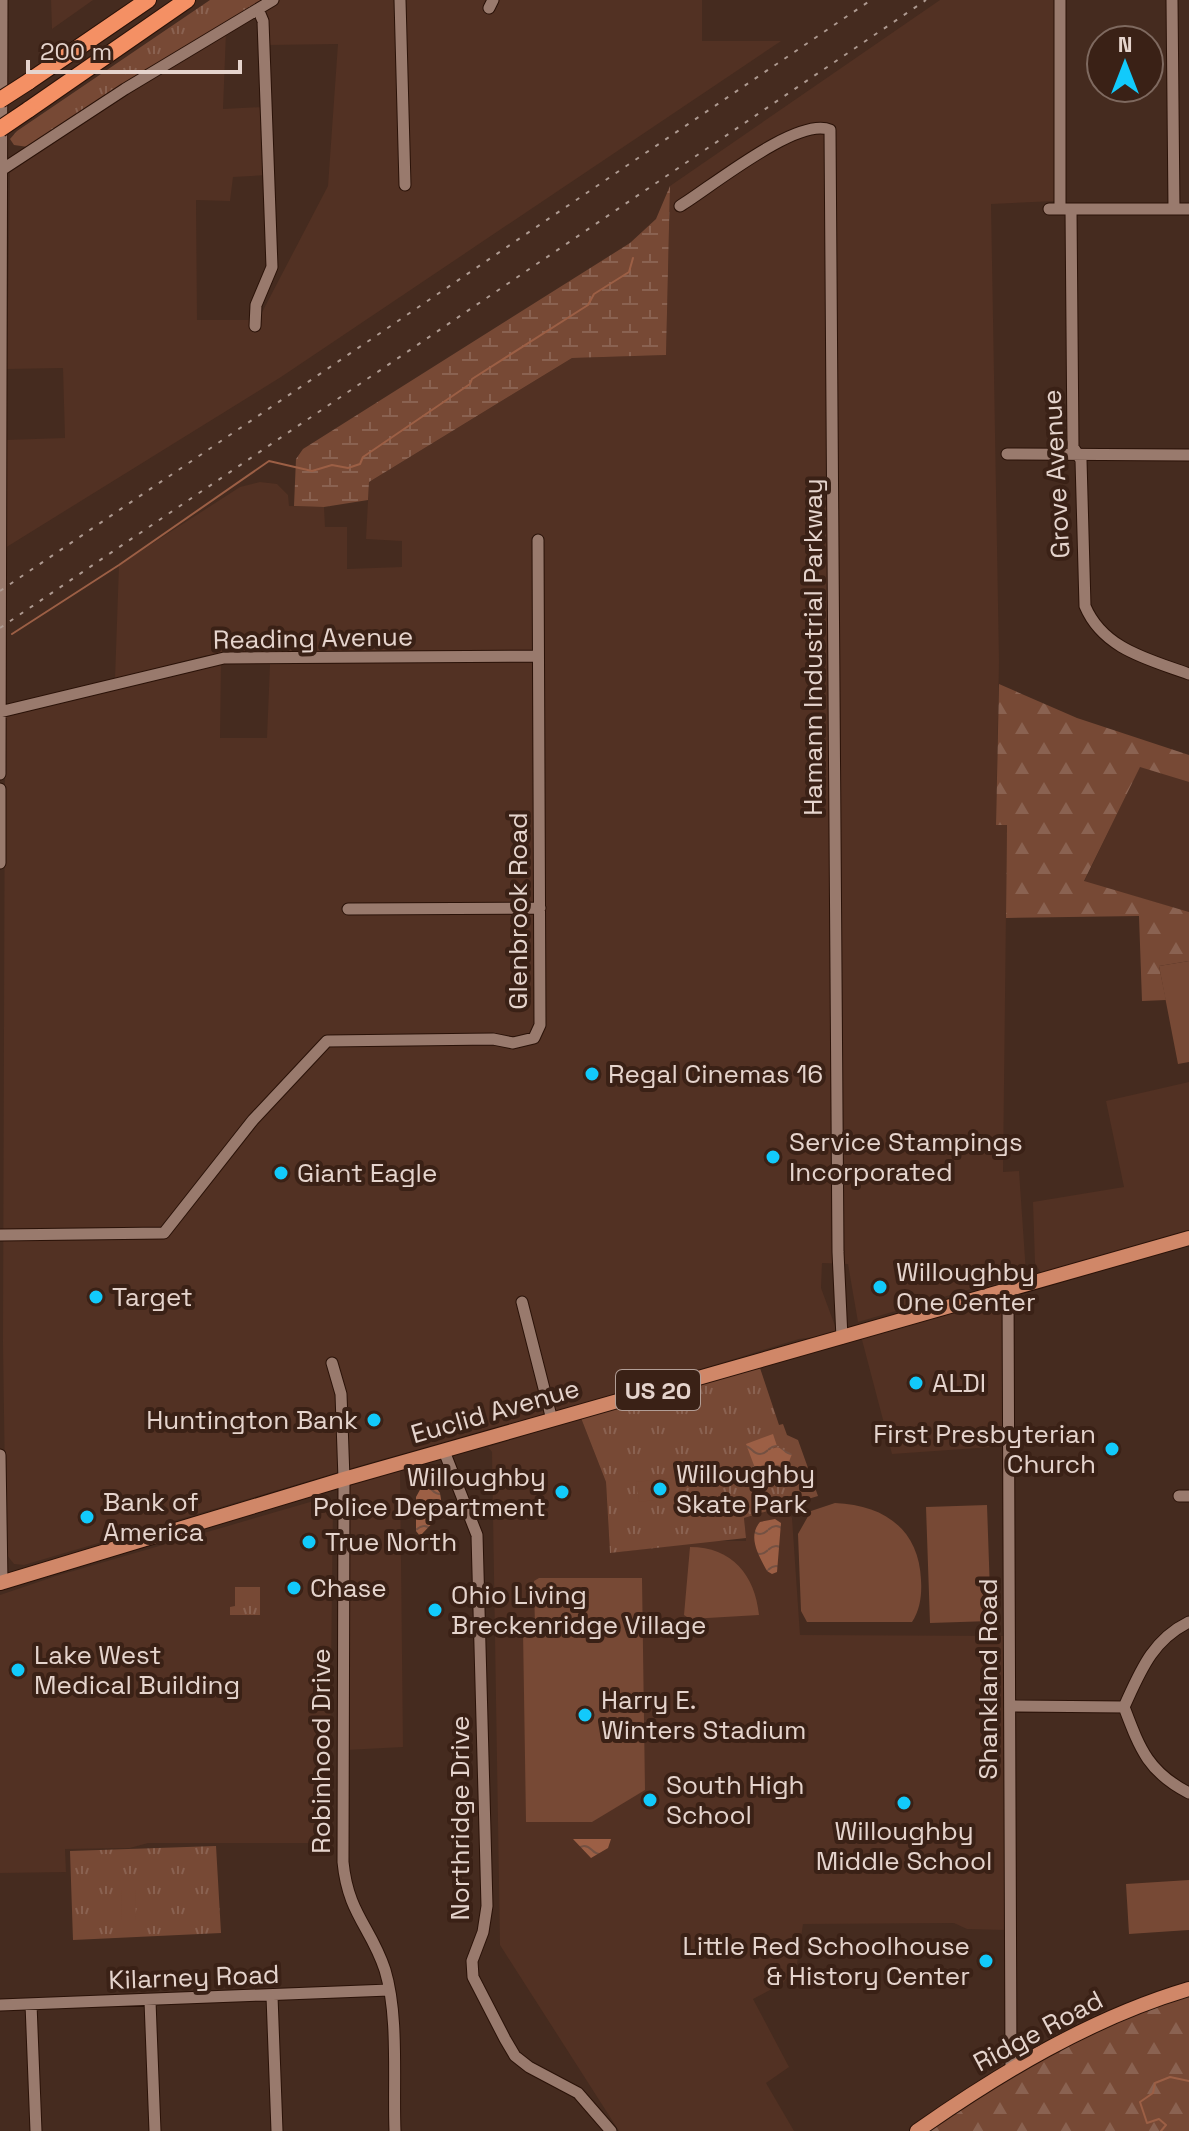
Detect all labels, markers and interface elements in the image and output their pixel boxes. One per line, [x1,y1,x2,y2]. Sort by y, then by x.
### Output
scale bar [28,24,240,74]
north arrow [1085,24,1165,104]
text: N [1118,30,1132,58]
text: 200 m [40,36,112,67]
street label: Grove Avenue [1035,389,1077,559]
street label: Hamann Industrial Parkway [796,478,830,816]
street label: Reading Avenue [213,619,413,657]
street label: Glenbrook Road [501,812,535,1010]
place label: Regal Cinemas 16 [608,1057,823,1091]
marker: Regal Cinemas 16 [583,1065,601,1083]
place label: Service Stampings Incorporated [789,1125,1023,1189]
marker: Service Stampings Incorporated [764,1148,782,1166]
place label: Giant Eagle [297,1156,437,1190]
marker: Giant Eagle [272,1164,290,1182]
place label: Willoughby One Center [896,1255,1036,1319]
marker: Willoughby One Center [871,1278,889,1296]
place label: Target [112,1280,193,1314]
marker: Target [87,1288,105,1306]
place label: ALDI [932,1366,986,1400]
road number: US 20 [616,1370,700,1410]
street label: Euclid Avenue [407,1371,583,1451]
marker: ALDI [907,1374,925,1392]
place label: Huntington Bank [146,1403,358,1437]
marker: Huntington Bank [365,1411,383,1429]
place label: First Presbyterian Church [873,1417,1096,1481]
marker: First Presbyterian Church [1103,1440,1121,1458]
place label: Willoughby Skate Park [676,1457,815,1521]
place label: Willoughby Police Department [313,1460,546,1524]
marker: Willoughby Skate Park [651,1480,669,1498]
marker: Willoughby Police Department [553,1483,571,1501]
place label: Bank of America [103,1485,204,1549]
marker: Bank of America [78,1508,96,1526]
place label: True North [325,1525,457,1559]
marker: True North [300,1533,318,1551]
place label: Chase [310,1571,387,1605]
place label: Ohio Living Breckenridge Village [451,1578,706,1642]
street label: Shankland Road [971,1578,1005,1780]
marker: Chase [285,1579,303,1597]
marker: Ohio Living Breckenridge Village [426,1601,444,1619]
place label: Lake West Medical Building [34,1638,240,1702]
street label: Robinhood Drive [304,1648,338,1854]
marker: Lake West Medical Building [9,1661,27,1679]
place label: Harry E. Winters Stadium [601,1683,806,1747]
marker: Harry E. Winters Stadium [576,1706,594,1724]
street label: Northridge Drive [443,1715,477,1921]
place label: South High School [666,1768,805,1832]
marker: South High School [641,1791,659,1809]
marker: Willoughby Middle School [895,1794,913,1812]
place label: Willoughby Middle School [816,1814,992,1878]
place label: Little Red Schoolhouse & History Center [683,1929,970,1993]
marker: Little Red Schoolhouse & History Center [977,1952,995,1970]
street label: Kilarney Road [108,1957,280,1997]
street label: Ridge Road [967,1983,1109,2079]

